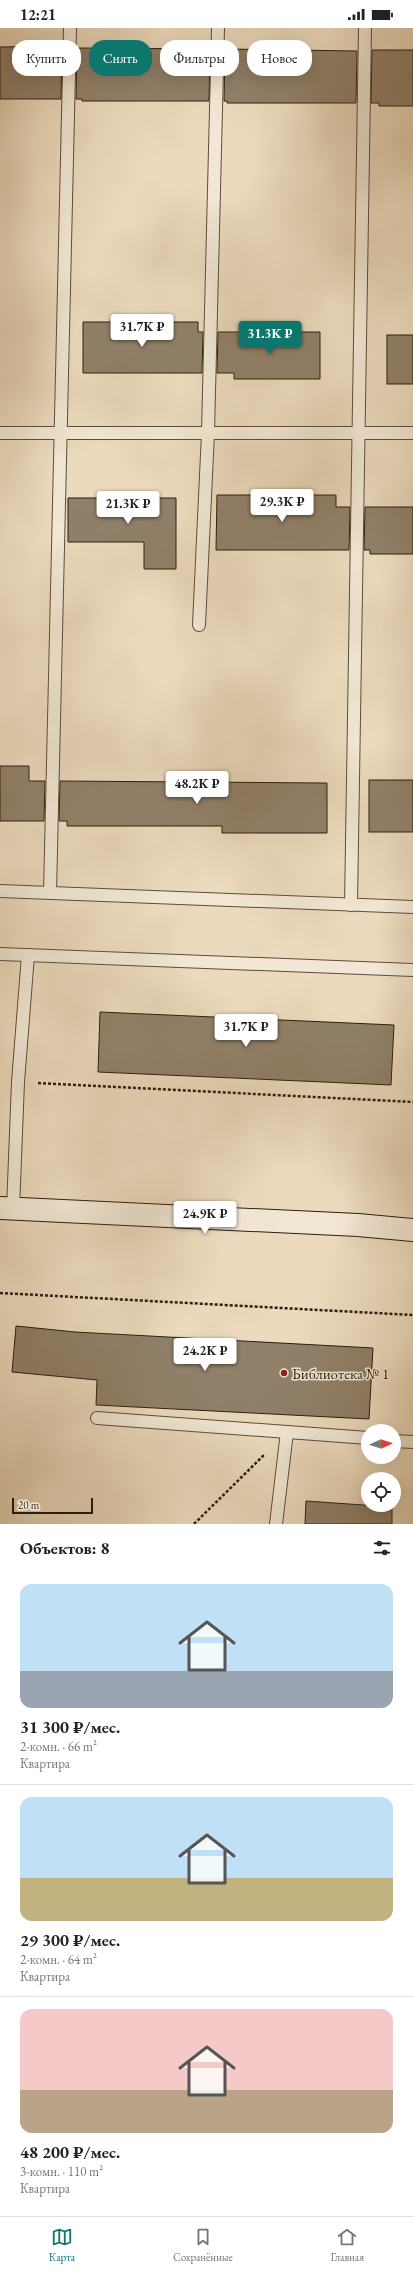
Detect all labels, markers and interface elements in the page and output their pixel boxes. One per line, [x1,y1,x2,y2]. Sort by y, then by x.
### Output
text: 12:21 [20,5,56,24]
chip: Купить [12,40,81,76]
chip: Снять [89,40,152,76]
chip: Фильтры [160,40,239,76]
chip: Новое [247,40,312,76]
pin: 31.7K ₽ [105,314,179,348]
text: 31.7K ₽ [120,318,164,335]
pin: 31.3K ₽ [233,321,307,355]
text: 31.3K ₽ [248,325,292,342]
pin: 29.3K ₽ [245,489,319,523]
pin: 21.3K ₽ [91,491,165,525]
text: 29.3K ₽ [260,493,304,510]
text: 21.3K ₽ [106,495,150,512]
pin: 48.2K ₽ [160,771,234,805]
text: 48.2K ₽ [175,775,219,792]
pin: 31.7K ₽ [209,1014,283,1048]
text: 31.7K ₽ [224,1018,268,1035]
pin: 24.9K ₽ [168,1201,242,1235]
text: 24.9K ₽ [183,1205,227,1222]
pin: 24.2K ₽ [168,1338,242,1372]
text: 24.2K ₽ [183,1342,227,1359]
place label: Библиотека № 1 [292,1364,389,1383]
marker: Библиотека № 1 [279,1368,289,1378]
north arrow [361,1424,401,1464]
map controls [361,1424,401,1512]
button: locate [361,1472,401,1512]
scale bar [12,1496,93,1515]
text: 20 m [18,1498,39,1512]
text: Объектов: 8 [20,1537,110,1559]
icon: filters [371,1537,393,1559]
icon: home [171,1610,243,1682]
text: 31 300 ₽/мес. [20,1716,120,1738]
text: 2-комн. · 66 m² [20,1738,97,1755]
text: Квартира [20,1755,70,1772]
icon: home [171,1823,243,1895]
text: 29 300 ₽/мес. [20,1929,120,1951]
text: 2-комн. · 64 m² [20,1951,97,1968]
text: Квартира [20,1968,70,1985]
icon: home [171,2035,243,2107]
text: 48 200 ₽/мес. [20,2141,120,2163]
text: 3-комн. · 110 m² [20,2163,103,2180]
text: Квартира [20,2180,70,2197]
tab: Карта [49,2226,75,2264]
tab: Сохранённые [173,2226,233,2264]
tab: Главная [331,2226,364,2264]

